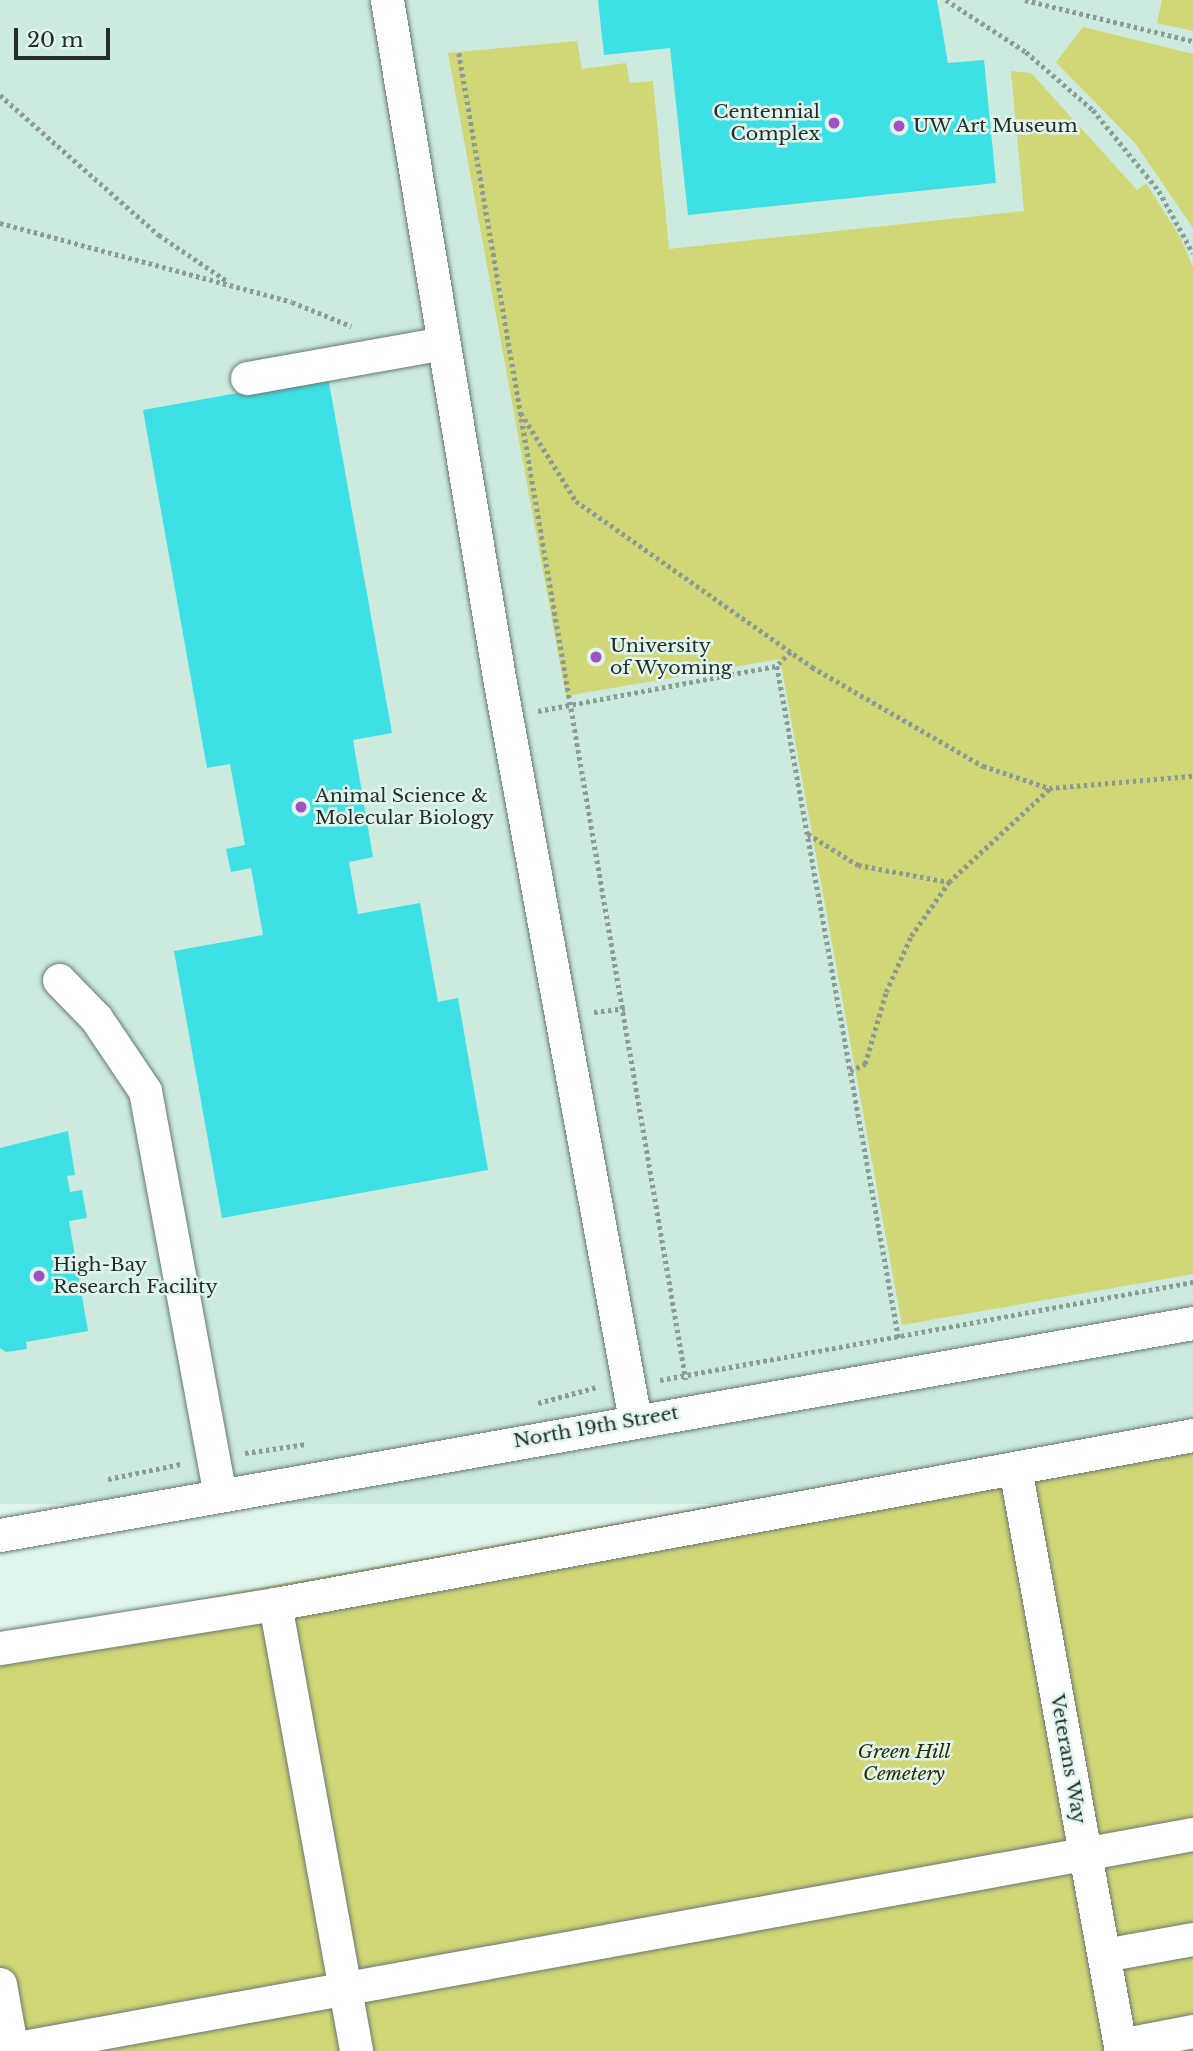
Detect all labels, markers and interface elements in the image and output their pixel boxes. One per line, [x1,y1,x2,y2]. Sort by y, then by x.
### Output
scale bar [18,14,114,58]
text: 20 m [27,27,84,53]
place label: Centennial Complex [713,101,820,145]
marker: Centennial Complex [826,115,842,131]
place label: UW Art Museum [913,115,1079,137]
marker: UW Art Museum [891,118,907,134]
place label: University of Wyoming [610,635,733,679]
marker: University of Wyoming [588,649,604,665]
place label: Animal Science & Molecular Biology [315,785,494,829]
marker: Animal Science & Molecular Biology [293,799,309,815]
place label: High-Bay Research Facility [53,1254,218,1298]
marker: High-Bay Research Facility [31,1268,47,1284]
street label: North 19th Street [512,1401,680,1453]
street label: Veterans Way [1045,1692,1091,1826]
park label: Green Hill Cemetery [857,1741,951,1785]

